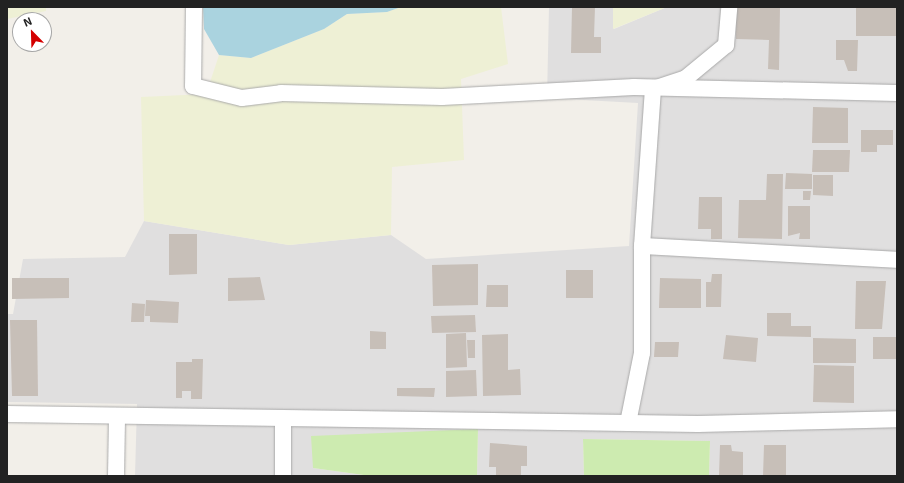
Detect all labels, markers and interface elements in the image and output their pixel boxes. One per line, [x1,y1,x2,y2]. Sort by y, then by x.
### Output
north arrow [12,12,52,52]
text: N [21,14,34,29]

